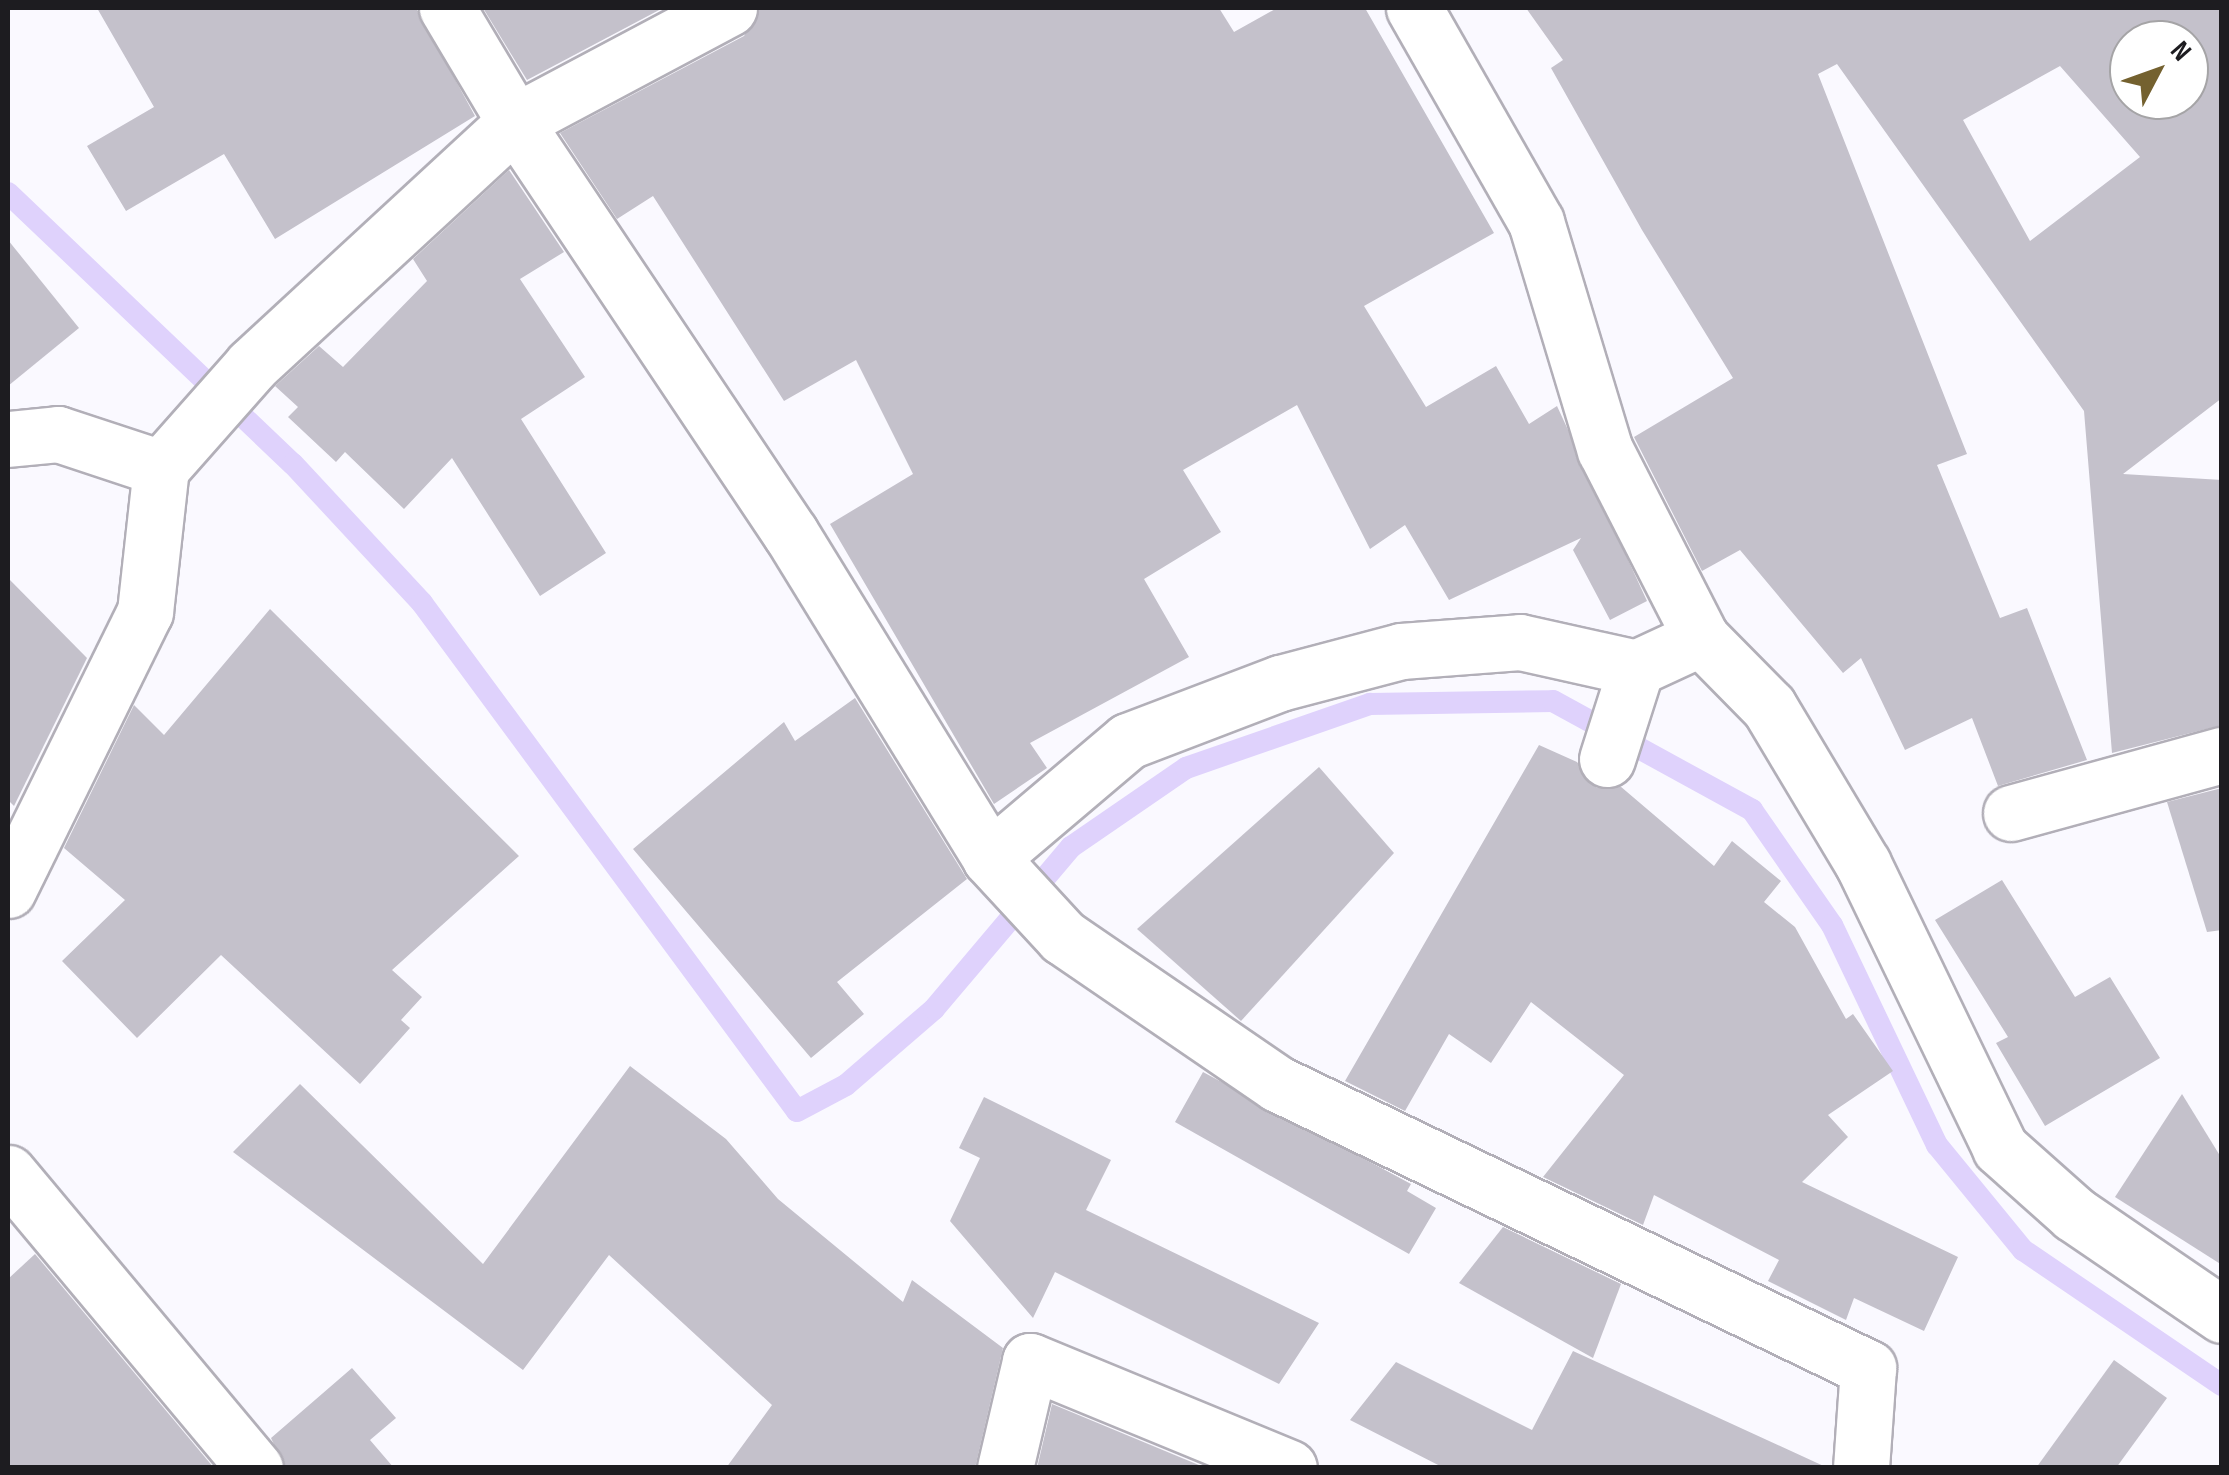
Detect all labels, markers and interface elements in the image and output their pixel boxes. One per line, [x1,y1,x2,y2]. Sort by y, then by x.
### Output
north arrow [2109,20,2209,120]
text: N [2163,35,2198,68]

